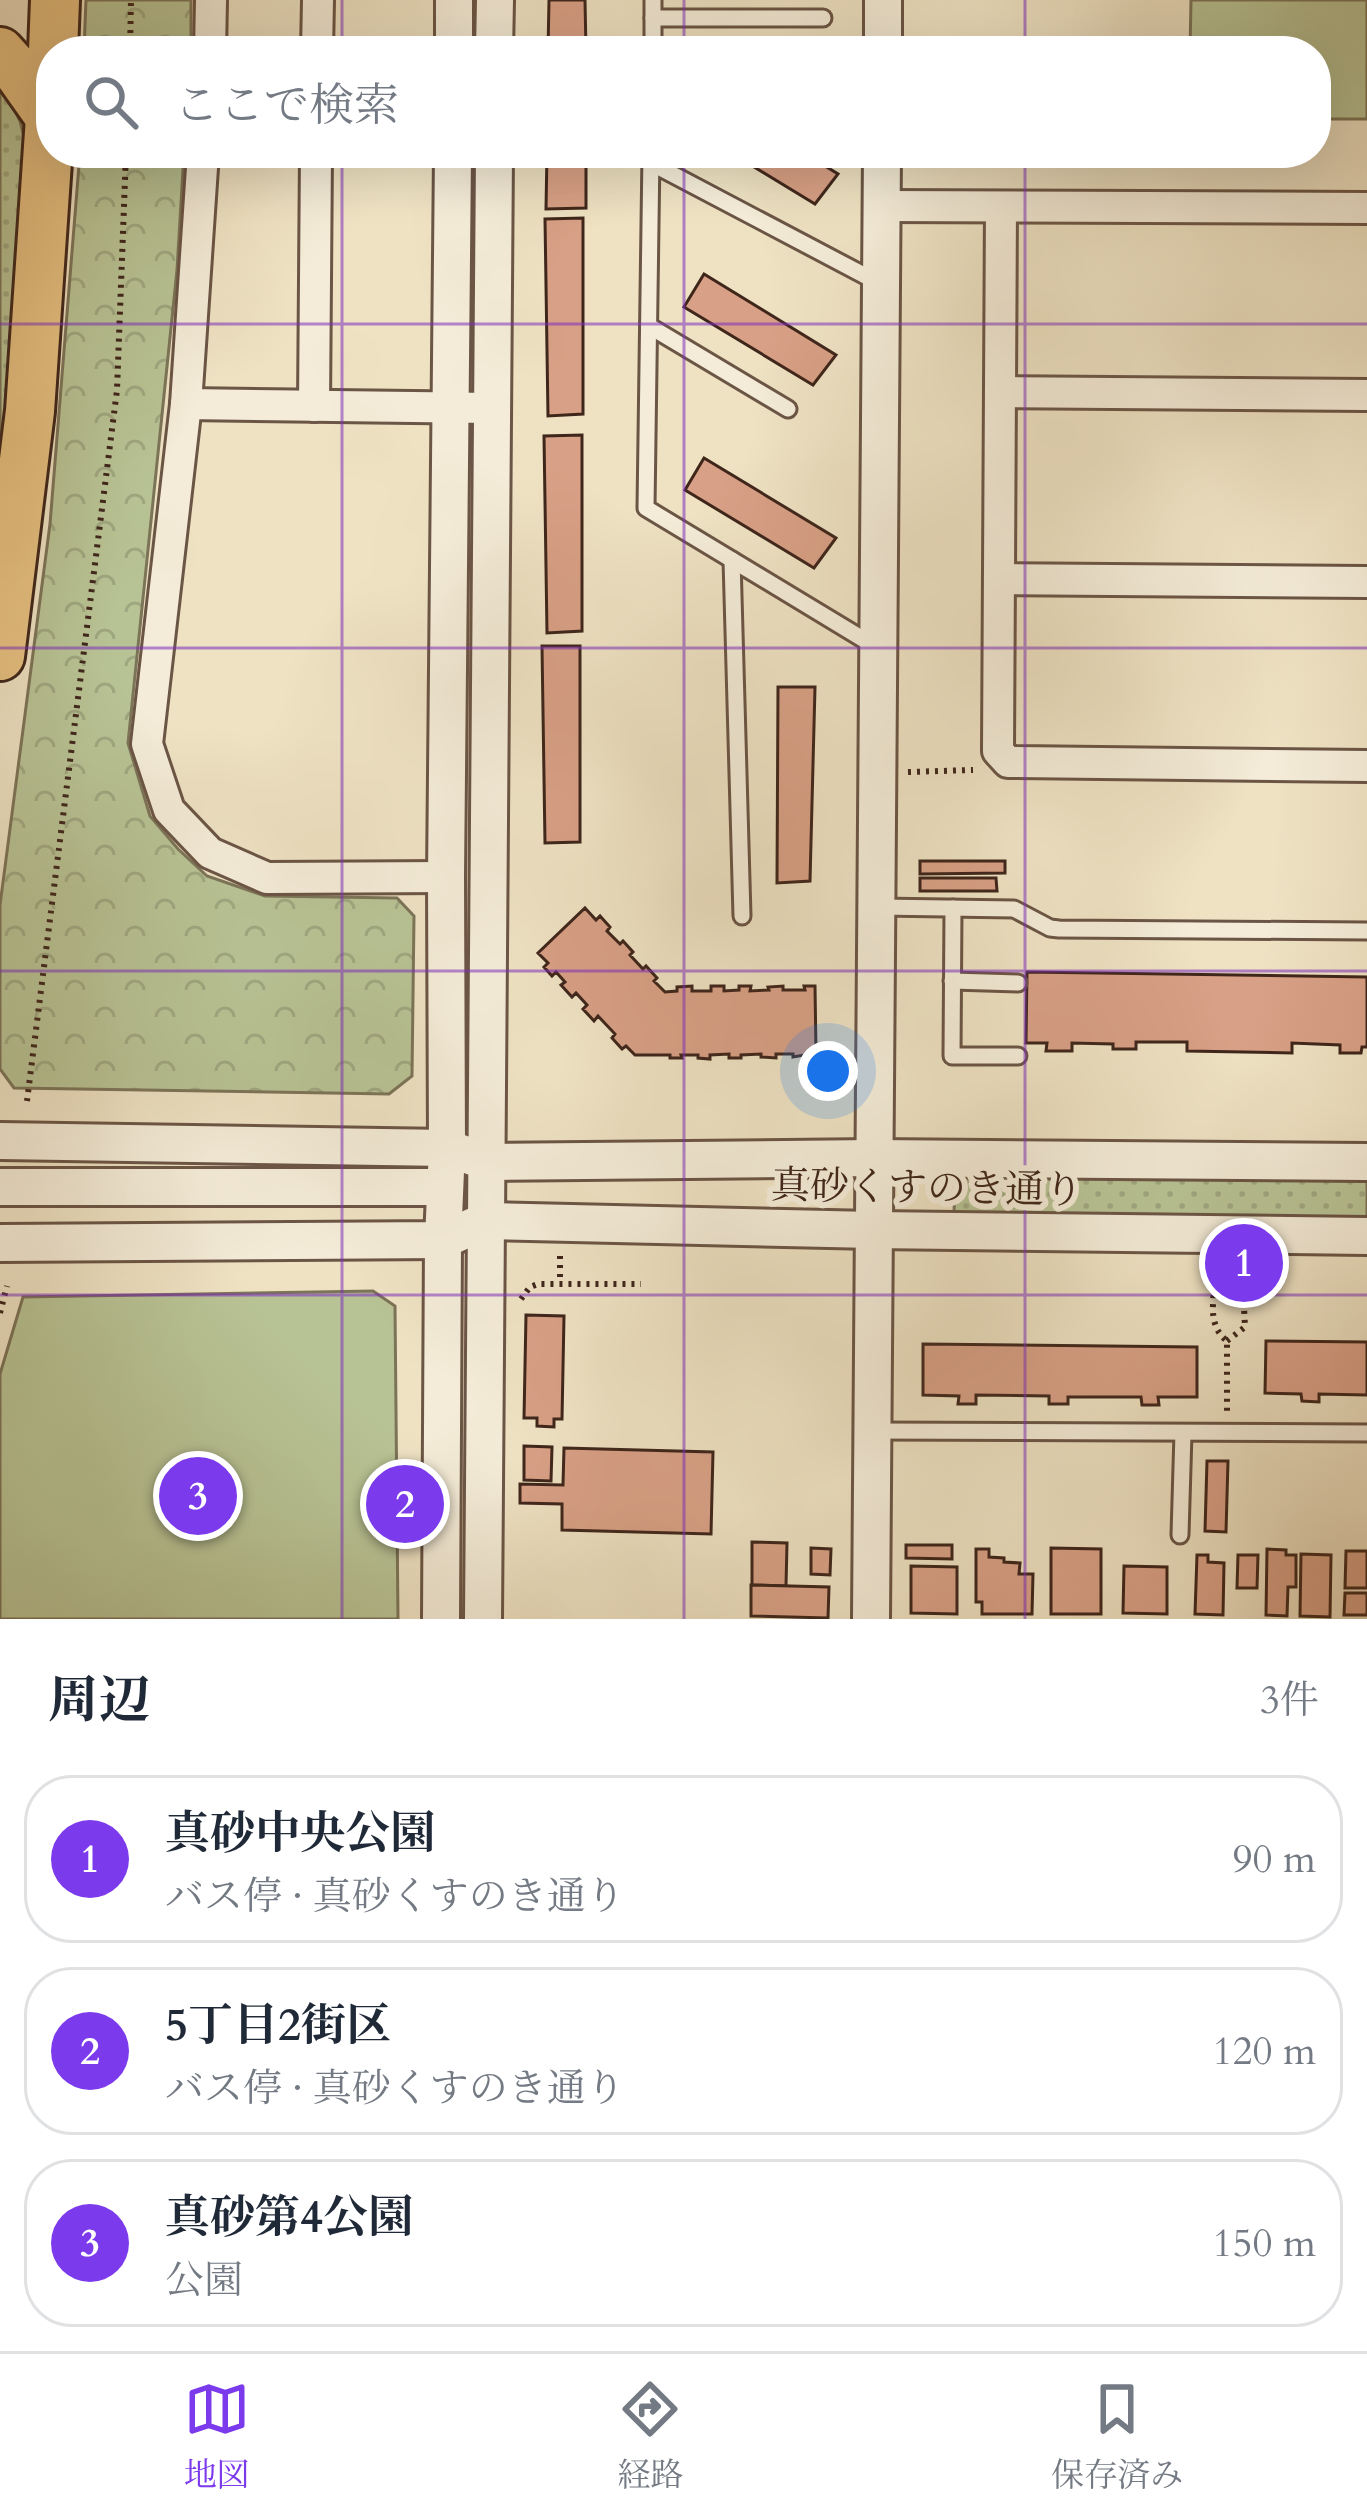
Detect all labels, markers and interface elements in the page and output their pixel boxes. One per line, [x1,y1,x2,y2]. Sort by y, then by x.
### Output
search box [36,36,1331,168]
icon: search [78,69,144,135]
text: ここで検索 [174,75,399,136]
your location [798,1041,858,1101]
street label: 真砂くすのき通り [771,1159,1083,1217]
pin: 1 [1205,1218,1283,1308]
pin: 3 [159,1451,237,1541]
pin: 2 [366,1459,444,1549]
text: 周辺 [48,1666,150,1736]
text: 3件 [1260,1674,1319,1727]
text: 真砂中央公園 [165,1803,435,1864]
text: 1 [80,1833,100,1886]
text: 90 m [1233,1833,1316,1886]
text: バス停 · 真砂くすのき通り [165,1870,625,1923]
text: 5丁目2街区 [165,1995,391,2056]
text: 2 [80,2025,100,2078]
text: 120 m [1213,2025,1316,2078]
text: バス停 · 真砂くすのき通り [165,2062,625,2115]
text: 真砂第4公園 [165,2187,413,2248]
text: 3 [80,2217,100,2270]
text: 150 m [1213,2217,1316,2270]
text: 公園 [165,2254,243,2307]
tab: 地図 [184,2376,250,2498]
tab: 経路 [617,2376,683,2498]
tab: 保存済み [1051,2376,1183,2498]

